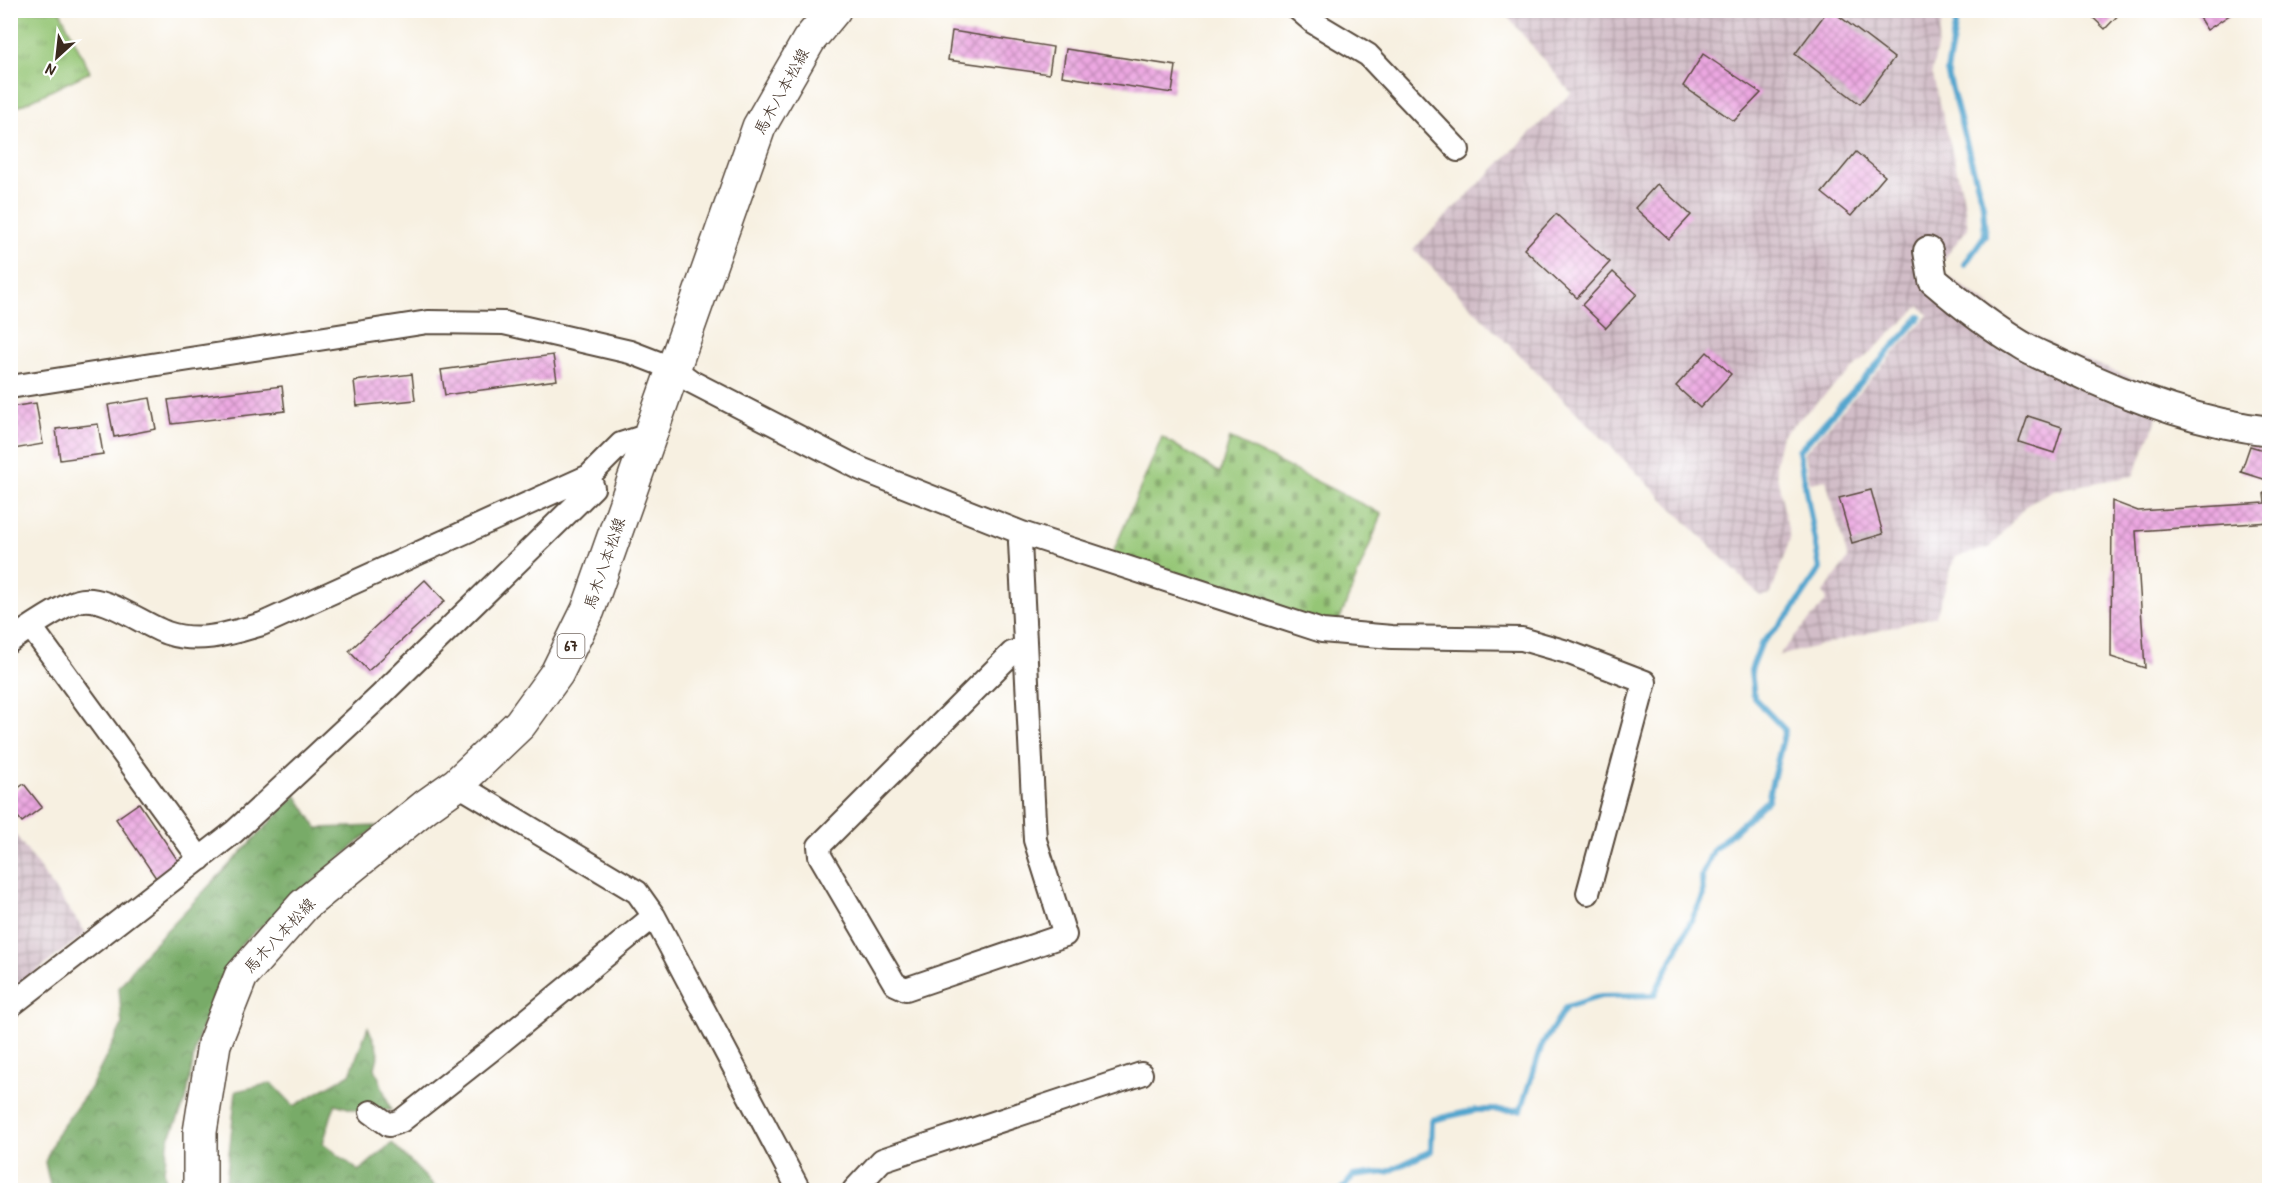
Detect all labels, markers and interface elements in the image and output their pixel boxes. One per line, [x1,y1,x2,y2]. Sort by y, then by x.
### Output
north arrow [27,27,87,87]
street label: 馬木八本松線 [748,44,814,138]
text: N [41,58,59,82]
street label: 馬木八本松線 [578,514,630,612]
road number: 67 [558,634,584,658]
street label: 馬木八本松線 [238,892,320,978]

